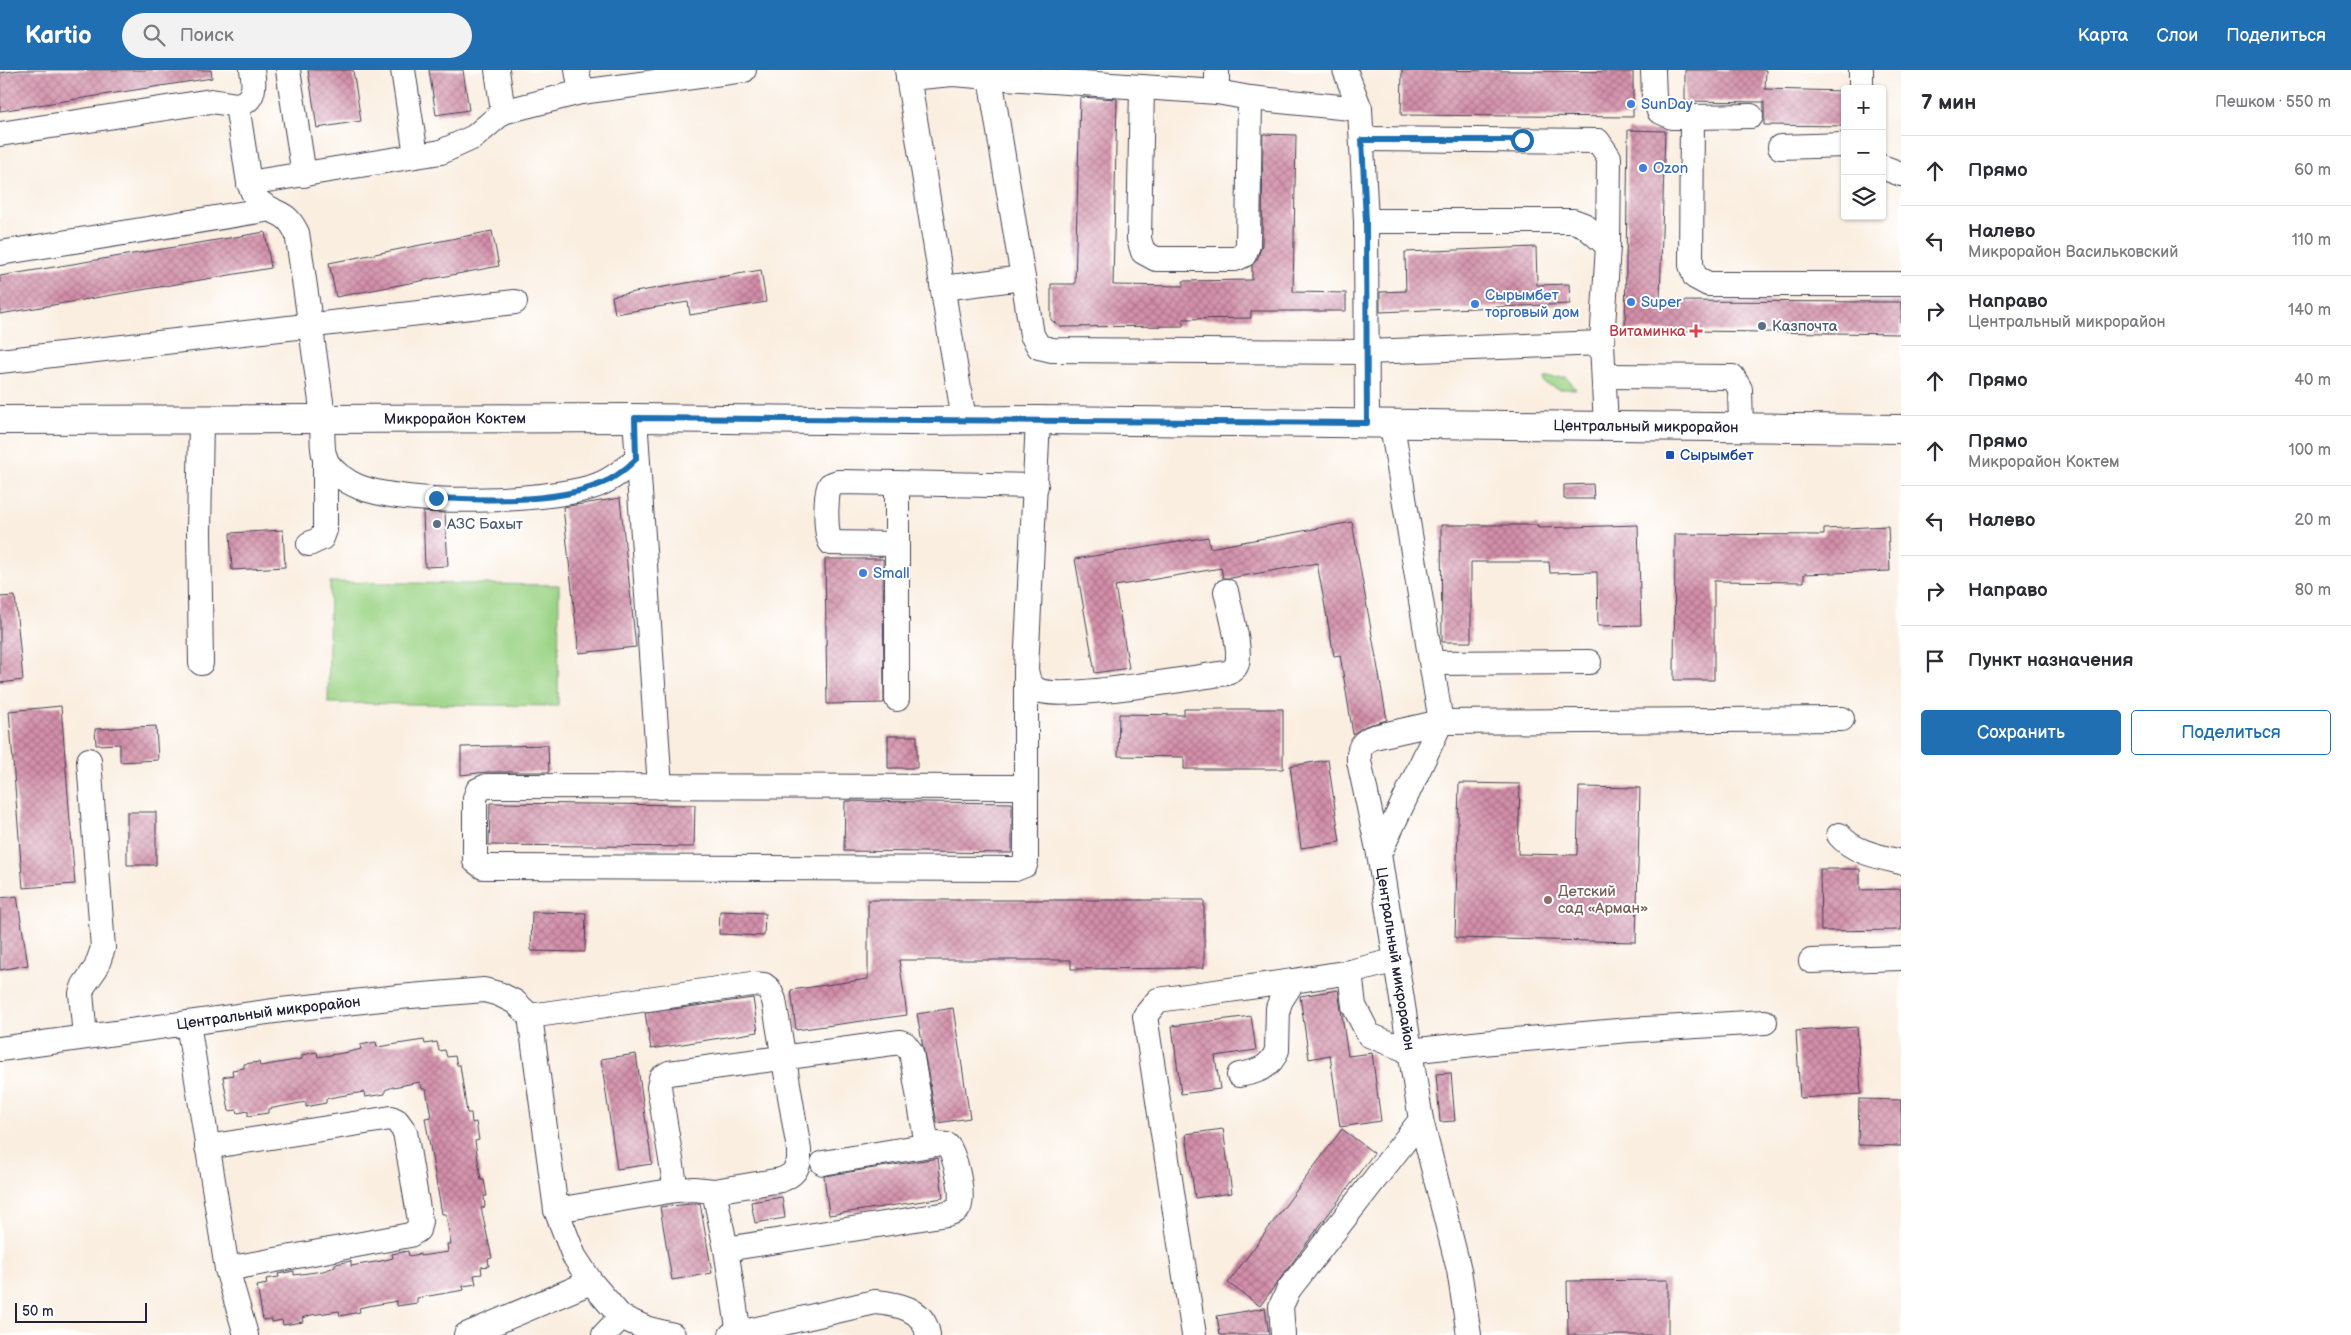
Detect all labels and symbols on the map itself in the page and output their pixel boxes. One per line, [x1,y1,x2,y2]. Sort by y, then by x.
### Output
place label: SunDay [1641,95,1693,114]
marker: SunDay [1625,98,1637,110]
route start [1511,129,1534,152]
place label: Ozon [1653,159,1688,178]
marker: Ozon [1637,162,1649,174]
place label: Сырымбет торговый дом [1485,286,1579,322]
place label: Super [1641,293,1682,312]
marker: Super [1625,296,1637,308]
marker: Сырымбет торговый дом [1469,298,1481,310]
place label: Казпочта [1772,317,1838,336]
marker: Казпочта [1756,320,1768,332]
place label: Витаминка [1609,322,1686,341]
marker: Витаминка [1690,325,1702,337]
street label: Микрорайон Коктем [384,409,526,429]
street label: Центральный микрорайон [1553,416,1739,437]
place label: Сырымбет [1680,446,1754,465]
marker: Сырымбет [1664,449,1676,461]
route end [425,487,448,510]
place label: АЗС Бахыт [446,515,523,534]
marker: АЗС Бахыт [431,518,443,530]
place label: Small [873,564,910,583]
marker: Small [857,567,869,579]
street label: Центральный микрорайон [1371,866,1419,1052]
place label: Детский сад «Арман» [1558,882,1648,918]
marker: Детский сад «Арман» [1542,894,1554,906]
street label: Центральный микрорайон [175,992,362,1034]
scale bar [15,1300,148,1323]

